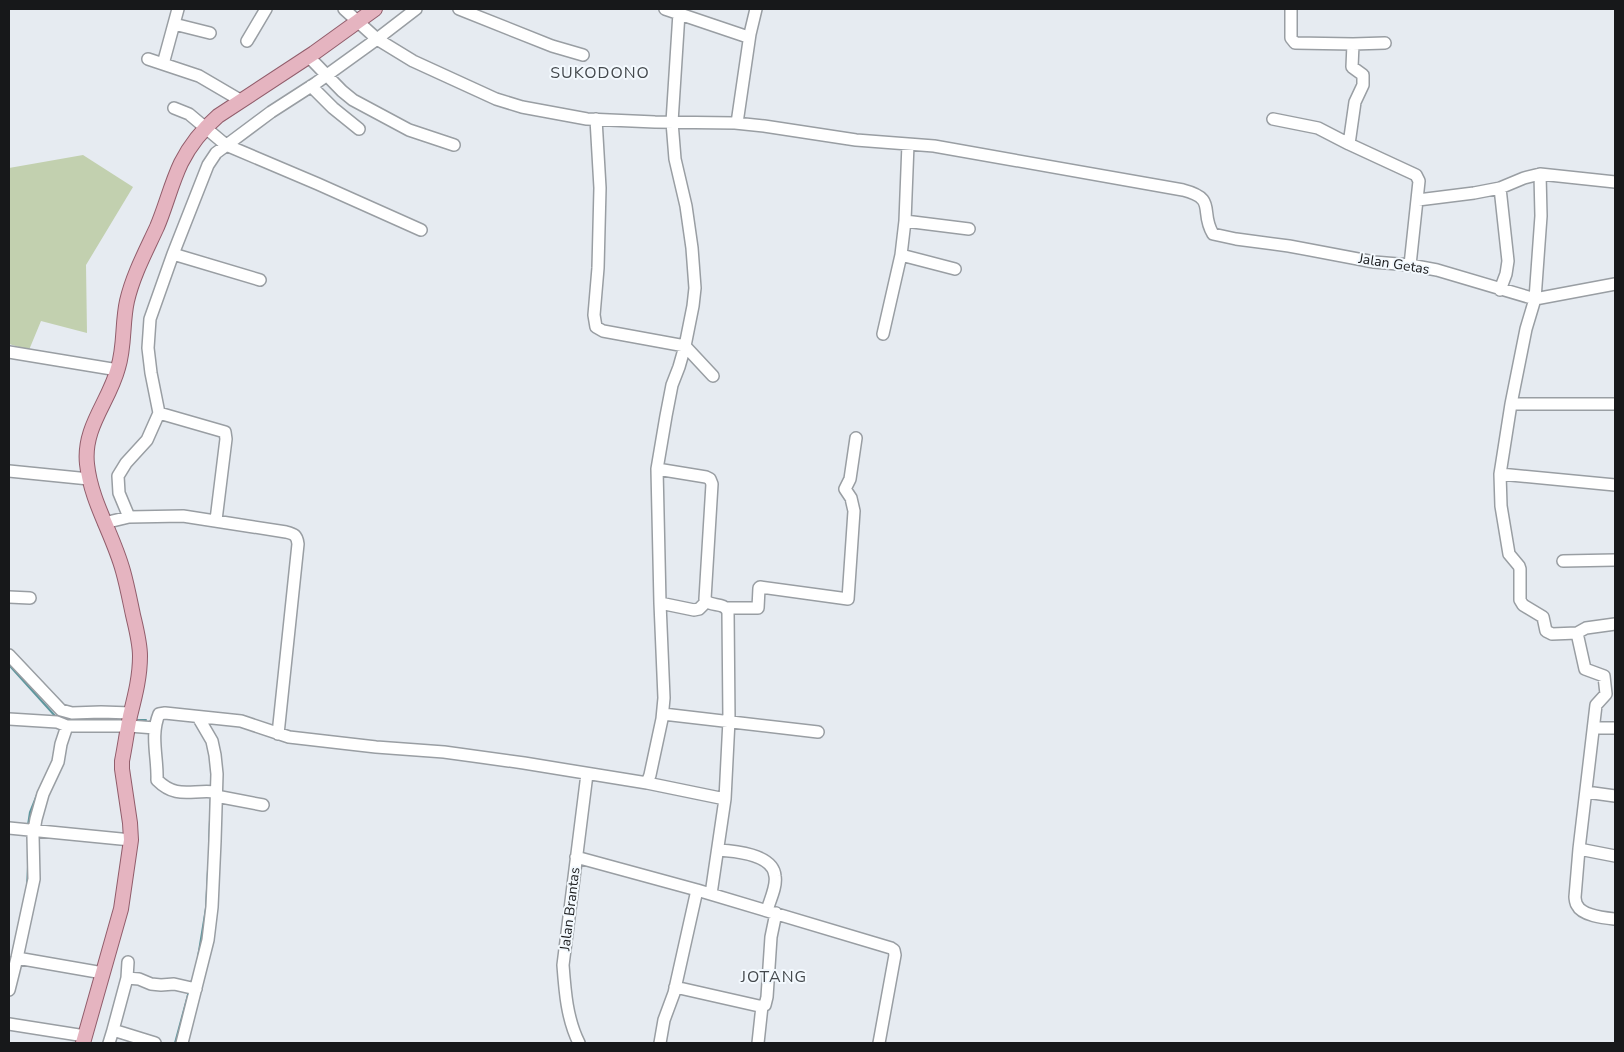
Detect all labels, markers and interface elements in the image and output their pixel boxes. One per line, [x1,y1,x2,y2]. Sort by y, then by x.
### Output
district label: SUKODONO [550,62,650,84]
street label: Jalan Getas [1356,249,1431,279]
street label: Jalan Brantas [555,866,585,953]
district label: JOTANG [740,966,807,988]

